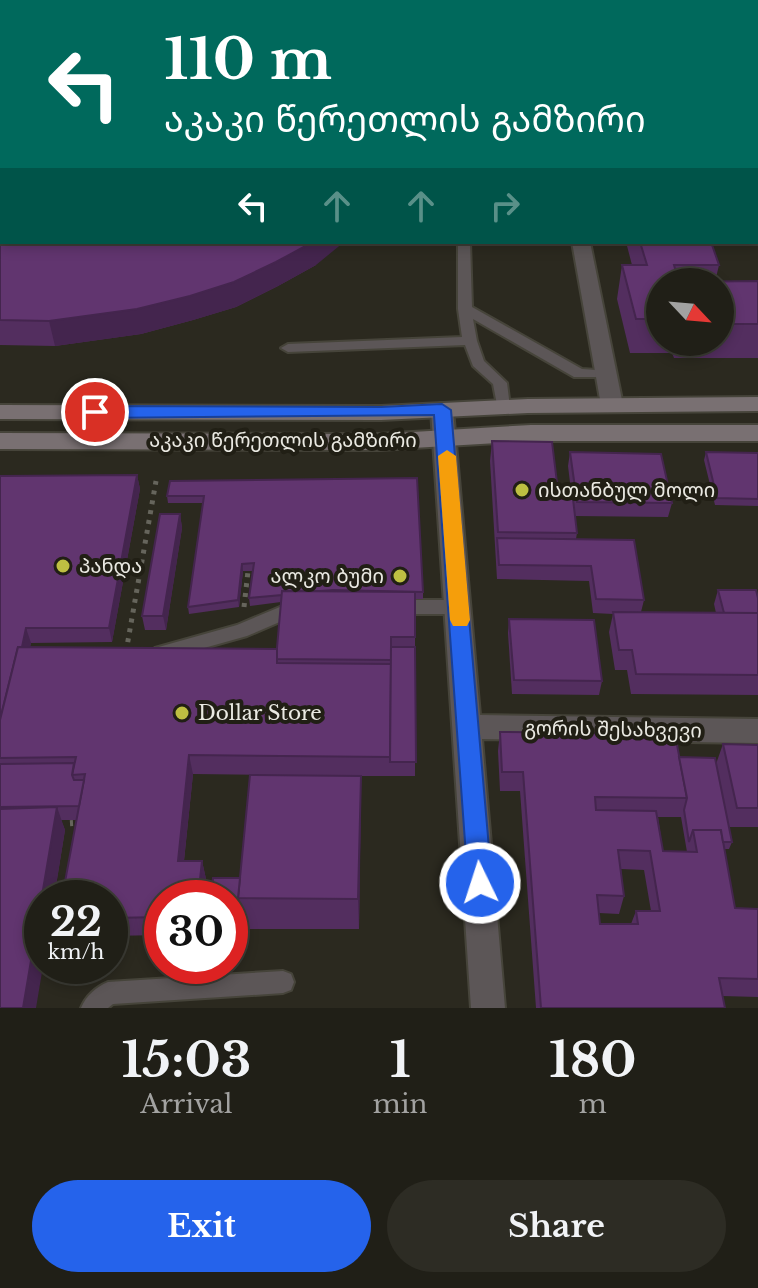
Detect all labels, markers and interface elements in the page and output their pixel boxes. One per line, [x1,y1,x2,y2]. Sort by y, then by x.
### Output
text: 110 m [164,25,332,94]
icon: left [32,32,136,136]
text: აკაკი წერეთლის გამზირი [164,97,646,142]
icon: left [231,184,275,228]
icon: ahead [315,184,359,228]
icon: ahead [399,184,443,228]
icon: right [483,184,527,228]
north arrow [646,268,734,356]
map controls [646,268,734,356]
pin [61,378,129,446]
icon: arrive [73,390,117,434]
street label: აკაკი წერეთლის გამზირი [149,428,417,453]
place label: ისთანბულ მოლი [538,478,715,503]
marker: ისთანბულ მოლი [513,481,531,499]
place label: პანდა [79,554,142,579]
marker: პანდა [54,557,72,575]
place label: ალკო ბუმი [271,564,384,589]
marker: ალკო ბუმი [391,567,409,585]
place label: Dollar Store [198,701,322,725]
marker: Dollar Store [173,704,191,722]
street label: გორის შესახვევი [524,715,702,743]
position arrow [438,841,522,925]
speed limit sign: 30 [144,880,248,984]
text: 22 [50,897,102,947]
text: km/h [48,940,104,964]
text: 15:03 [121,1030,251,1090]
text: 1 [390,1030,411,1090]
text: 180 [549,1030,637,1090]
text: Arrival [140,1088,232,1120]
text: min [373,1088,427,1120]
text: m [579,1088,607,1120]
button: Exit [32,1180,371,1272]
button: Share [387,1180,726,1272]

